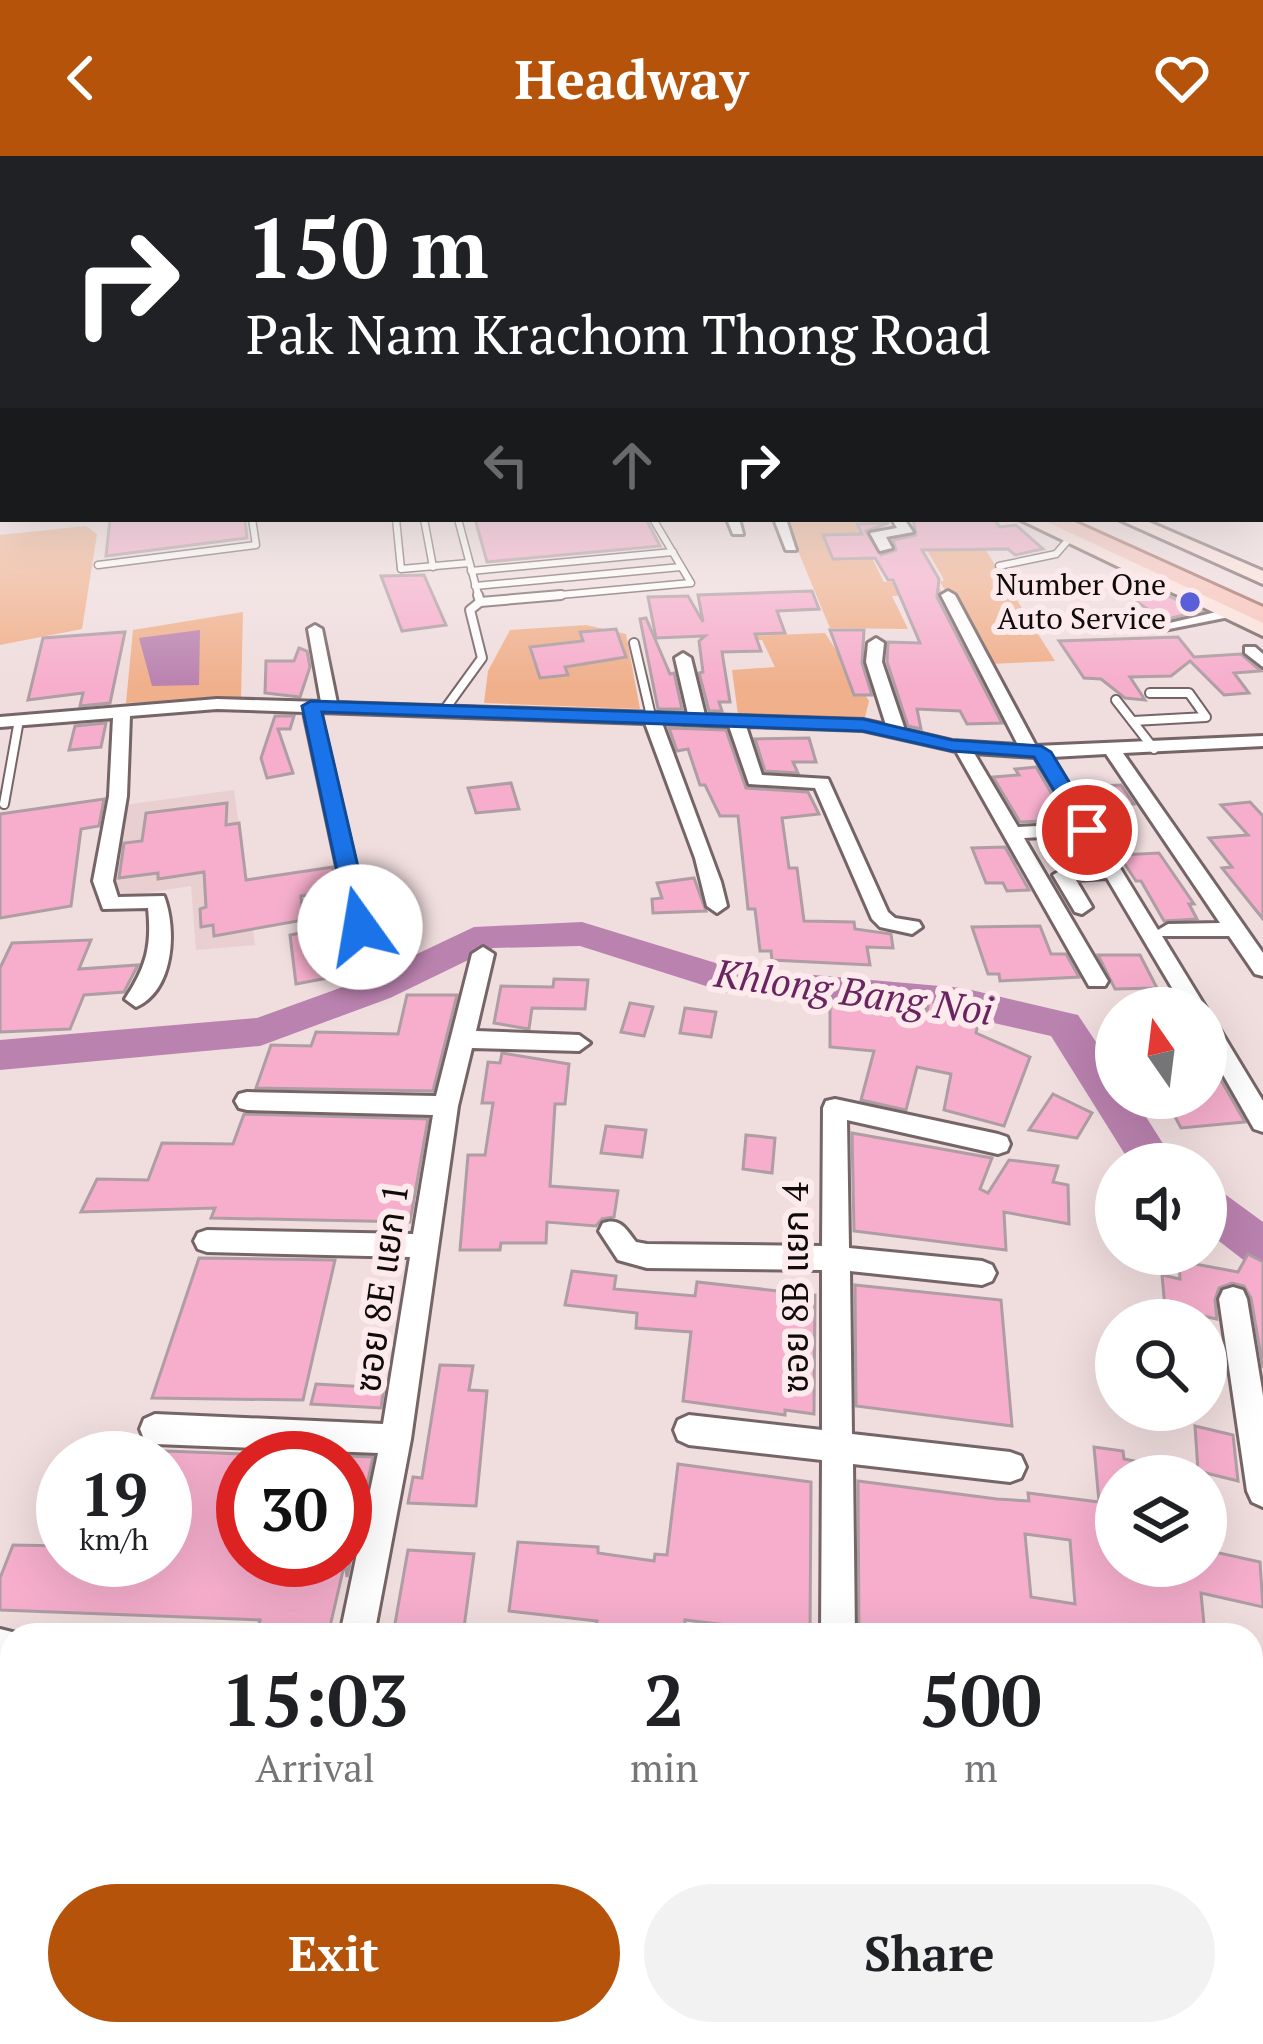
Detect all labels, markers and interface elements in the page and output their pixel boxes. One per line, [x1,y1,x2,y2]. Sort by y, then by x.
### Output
text: Headway [515,43,748,114]
icon: back [48,45,114,111]
icon: heart [1149,45,1215,111]
text: 150 m [246,191,489,302]
icon: right [48,204,204,360]
text: Pak Nam Krachom Thong Road [246,298,991,369]
icon: left [473,432,539,498]
icon: ahead [599,432,665,498]
icon: right [725,432,791,498]
place label: Number One Auto Service [996,564,1166,638]
marker: Number One Auto Service [1177,589,1203,615]
pin [1036,779,1138,881]
icon: arrive [1054,797,1120,863]
position arrow [297,864,423,990]
water label: Khlong Bang Noi [711,946,997,1036]
north arrow [1095,987,1227,1119]
map controls [1095,987,1227,1587]
button: sound [1095,1143,1227,1275]
street label: ซอย 8E แยก 1 [343,1181,418,1395]
street label: ซอย 8B แยก 4 [771,1182,818,1394]
button: search [1095,1299,1227,1431]
speed limit sign: 30 [216,1431,372,1587]
text: 19 [80,1454,148,1533]
button: layers [1095,1455,1227,1587]
text: km/h [79,1519,149,1559]
text: 15:03 [221,1651,409,1747]
text: 2 [644,1651,685,1747]
text: 500 [920,1651,1042,1747]
text: Arrival [255,1741,375,1793]
text: min [630,1741,698,1793]
text: m [964,1741,998,1793]
button: Exit [48,1884,620,2022]
button: Share [644,1884,1215,2022]

